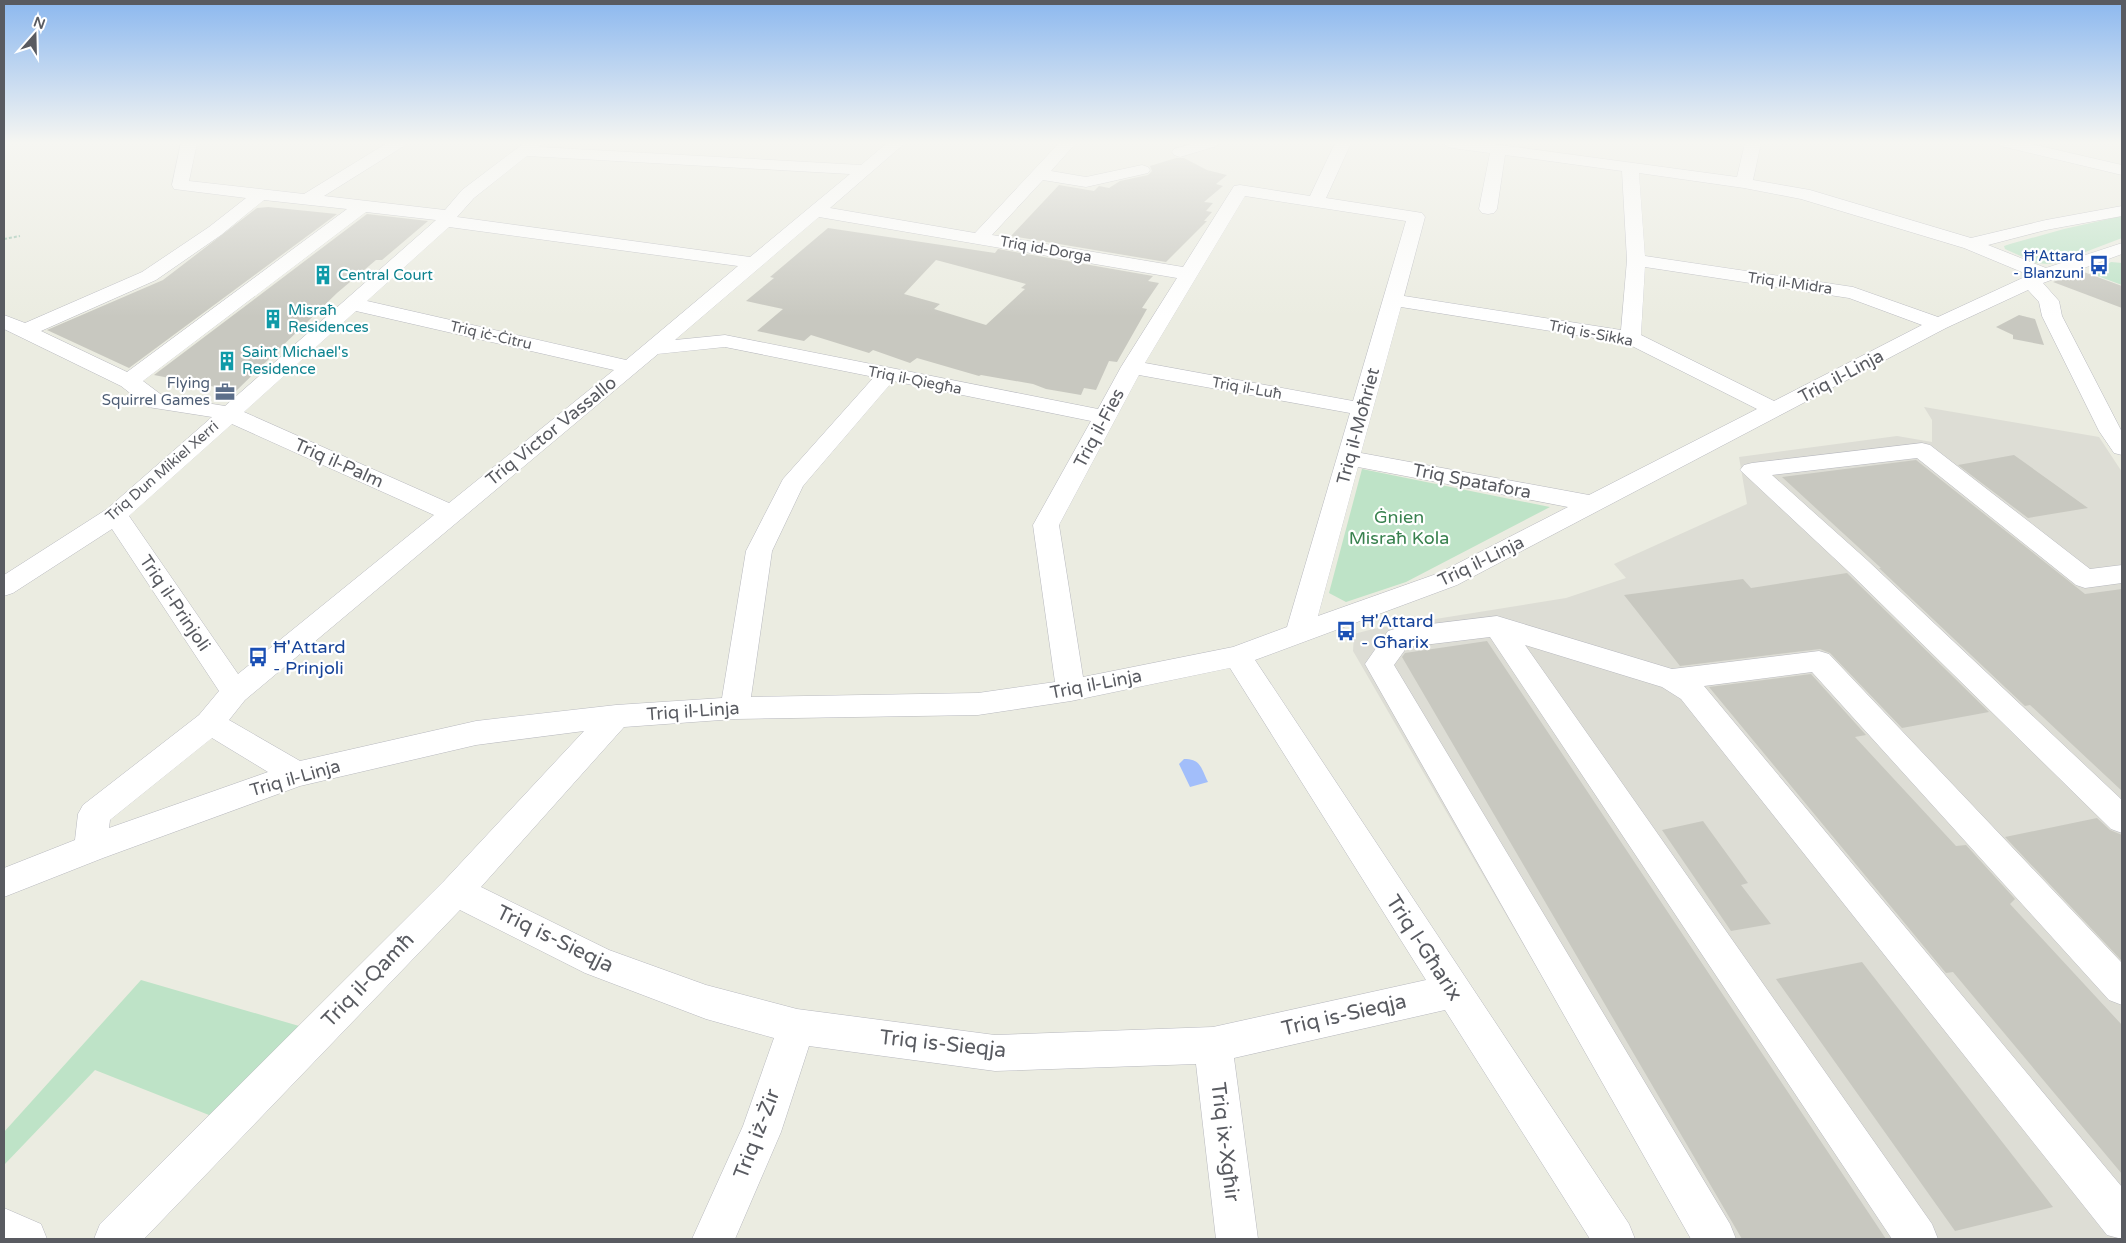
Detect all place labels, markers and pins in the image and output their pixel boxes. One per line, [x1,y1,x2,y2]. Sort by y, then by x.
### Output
place label: Ħ'Attard - Blanzuni [2013,247,2084,282]
bus stop icon: Ħ'Attard - Blanzuni [2088,254,2110,276]
building icon: Central Court [312,264,334,286]
place label: Central Court [338,266,433,284]
place label: Misraħ Residences [288,301,369,336]
building icon: Misraħ Residences [262,308,284,330]
place label: Saint Michael's Residence [242,343,348,378]
building icon: Saint Michael's Residence [216,350,238,372]
place label: Flying Squirrel Games [102,374,210,409]
office icon: Flying Squirrel Games [214,381,236,403]
place label: Ħ'Attard - Għarix [1361,610,1434,653]
bus stop icon: Ħ'Attard - Għarix [1335,620,1357,642]
place label: Ħ'Attard - Prinjoli [273,636,346,679]
bus stop icon: Ħ'Attard - Prinjoli [247,646,269,668]

